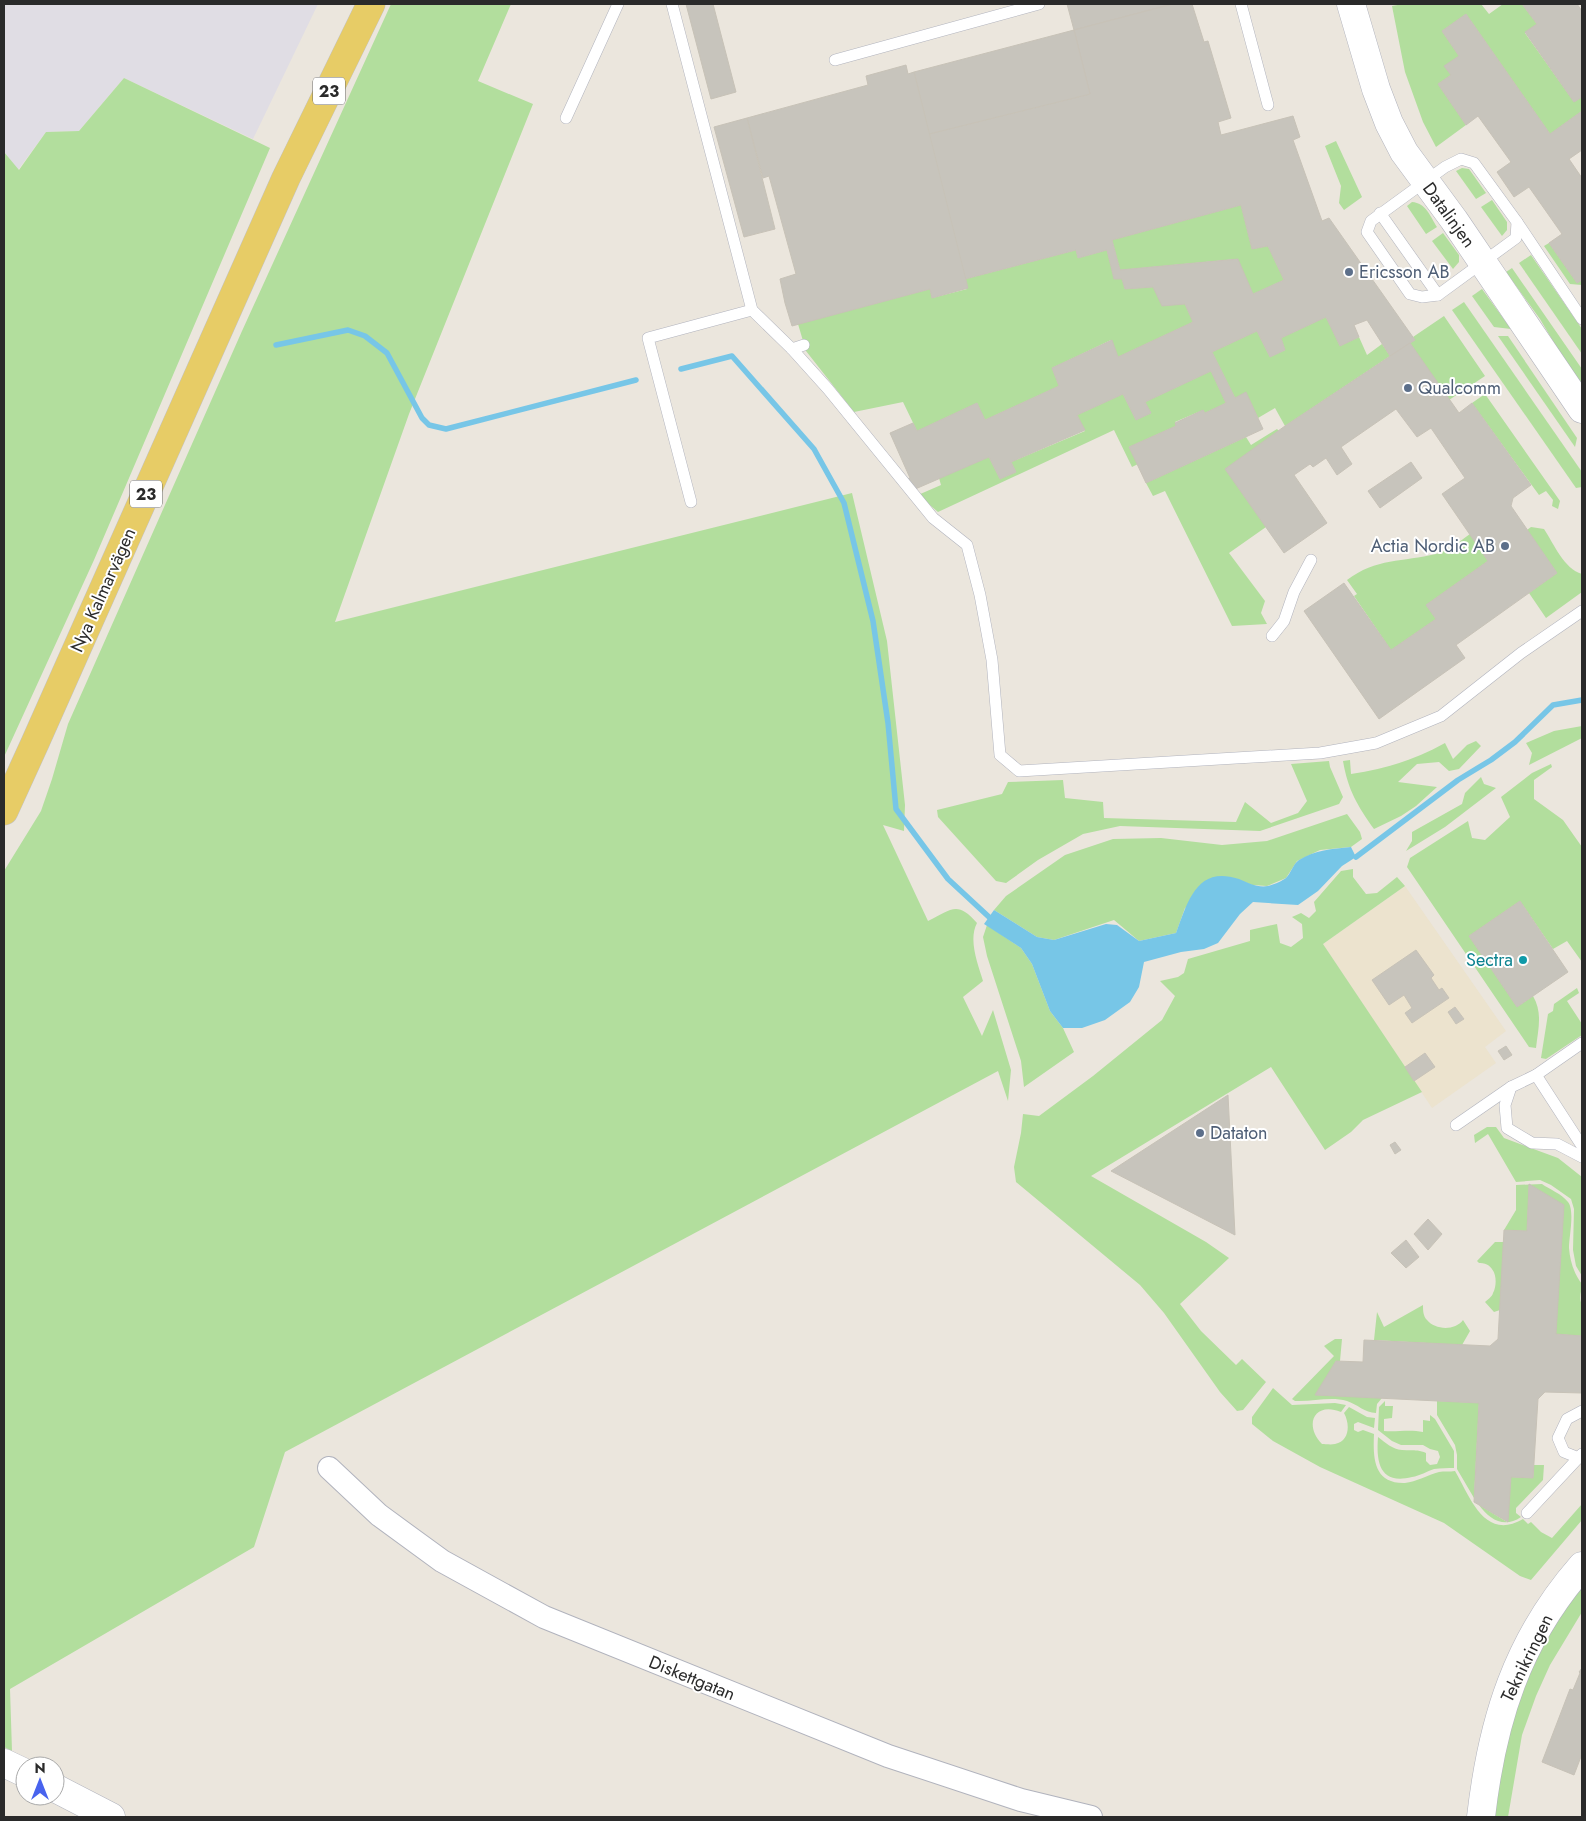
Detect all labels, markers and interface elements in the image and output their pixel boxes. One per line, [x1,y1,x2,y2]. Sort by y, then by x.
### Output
road number: 23 [313,78,345,104]
street label: Datalinjen [1416,177,1482,253]
place label: Ericsson AB [1359,259,1449,285]
marker: Ericsson AB [1343,266,1355,278]
place label: Qualcomm [1418,375,1501,401]
marker: Qualcomm [1402,382,1414,394]
road number: 23 [130,480,162,508]
street label: Nya Kalmarvägen [64,524,142,656]
place label: Actia Nordic AB [1371,533,1495,559]
marker: Actia Nordic AB [1499,540,1511,552]
place label: Sectra [1466,947,1513,973]
marker: Sectra [1517,954,1529,966]
place label: Dataton [1210,1120,1267,1146]
marker: Dataton [1194,1127,1206,1139]
street label: Teknikringen [1494,1610,1560,1706]
street label: Diskettgatan [645,1649,739,1707]
north arrow [15,1756,65,1806]
text: N [34,1758,46,1778]

